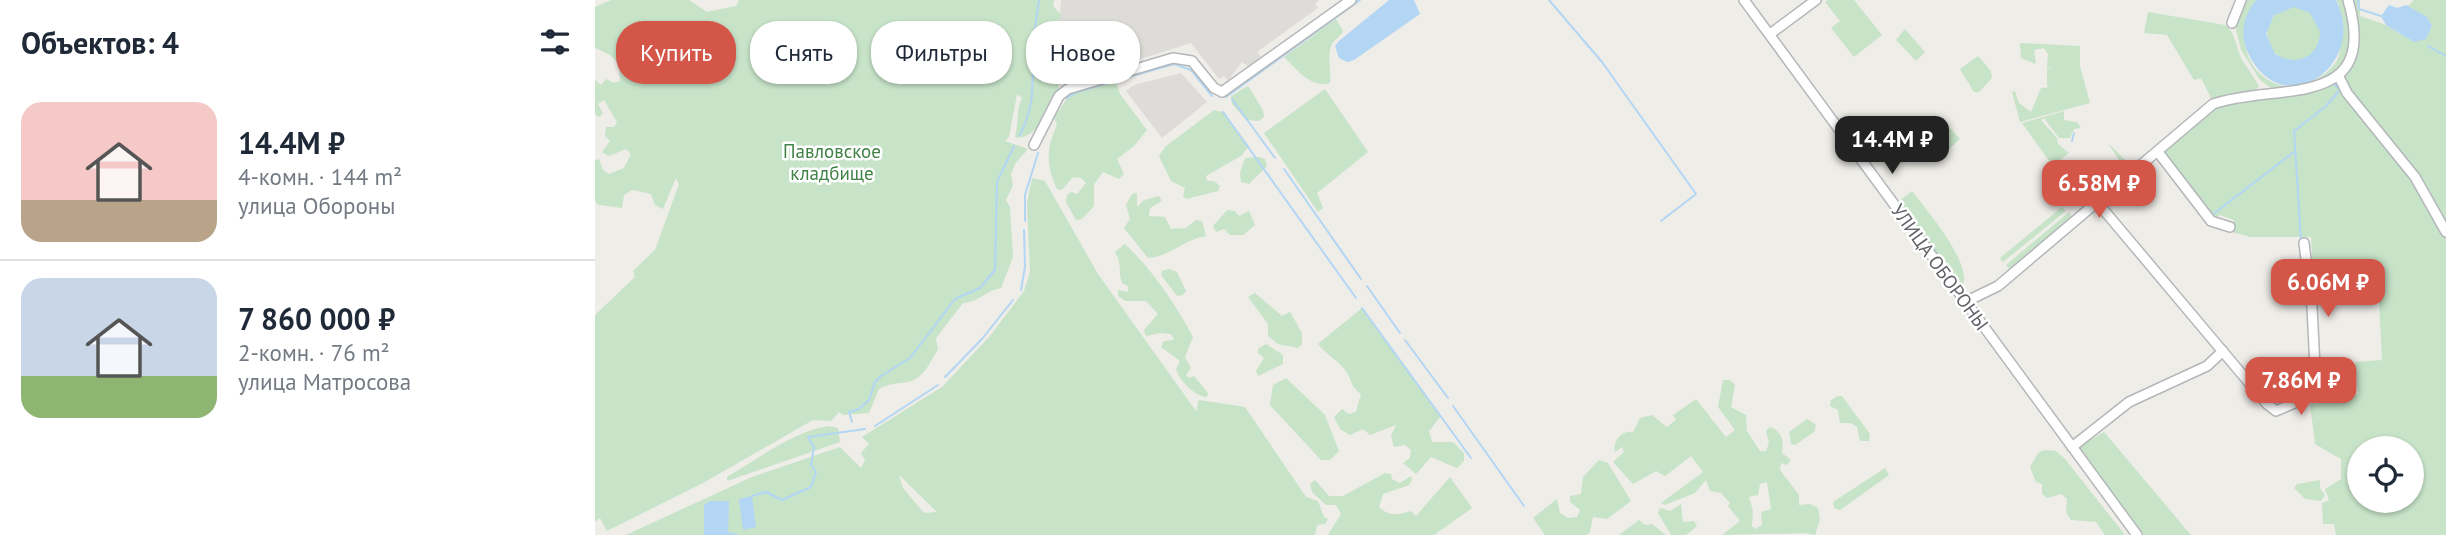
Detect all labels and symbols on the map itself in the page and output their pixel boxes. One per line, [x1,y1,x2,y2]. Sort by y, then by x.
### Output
pin: 14.4M ₽ [1827,116,1957,176]
park label: Павловское кладбище [783,139,881,185]
pin: 6.58M ₽ [2034,160,2164,220]
street label: УЛИЦА ОБОРОНЫ [1886,199,1994,335]
pin: 6.06M ₽ [2263,260,2393,319]
pin: 7.86M ₽ [2236,358,2366,417]

